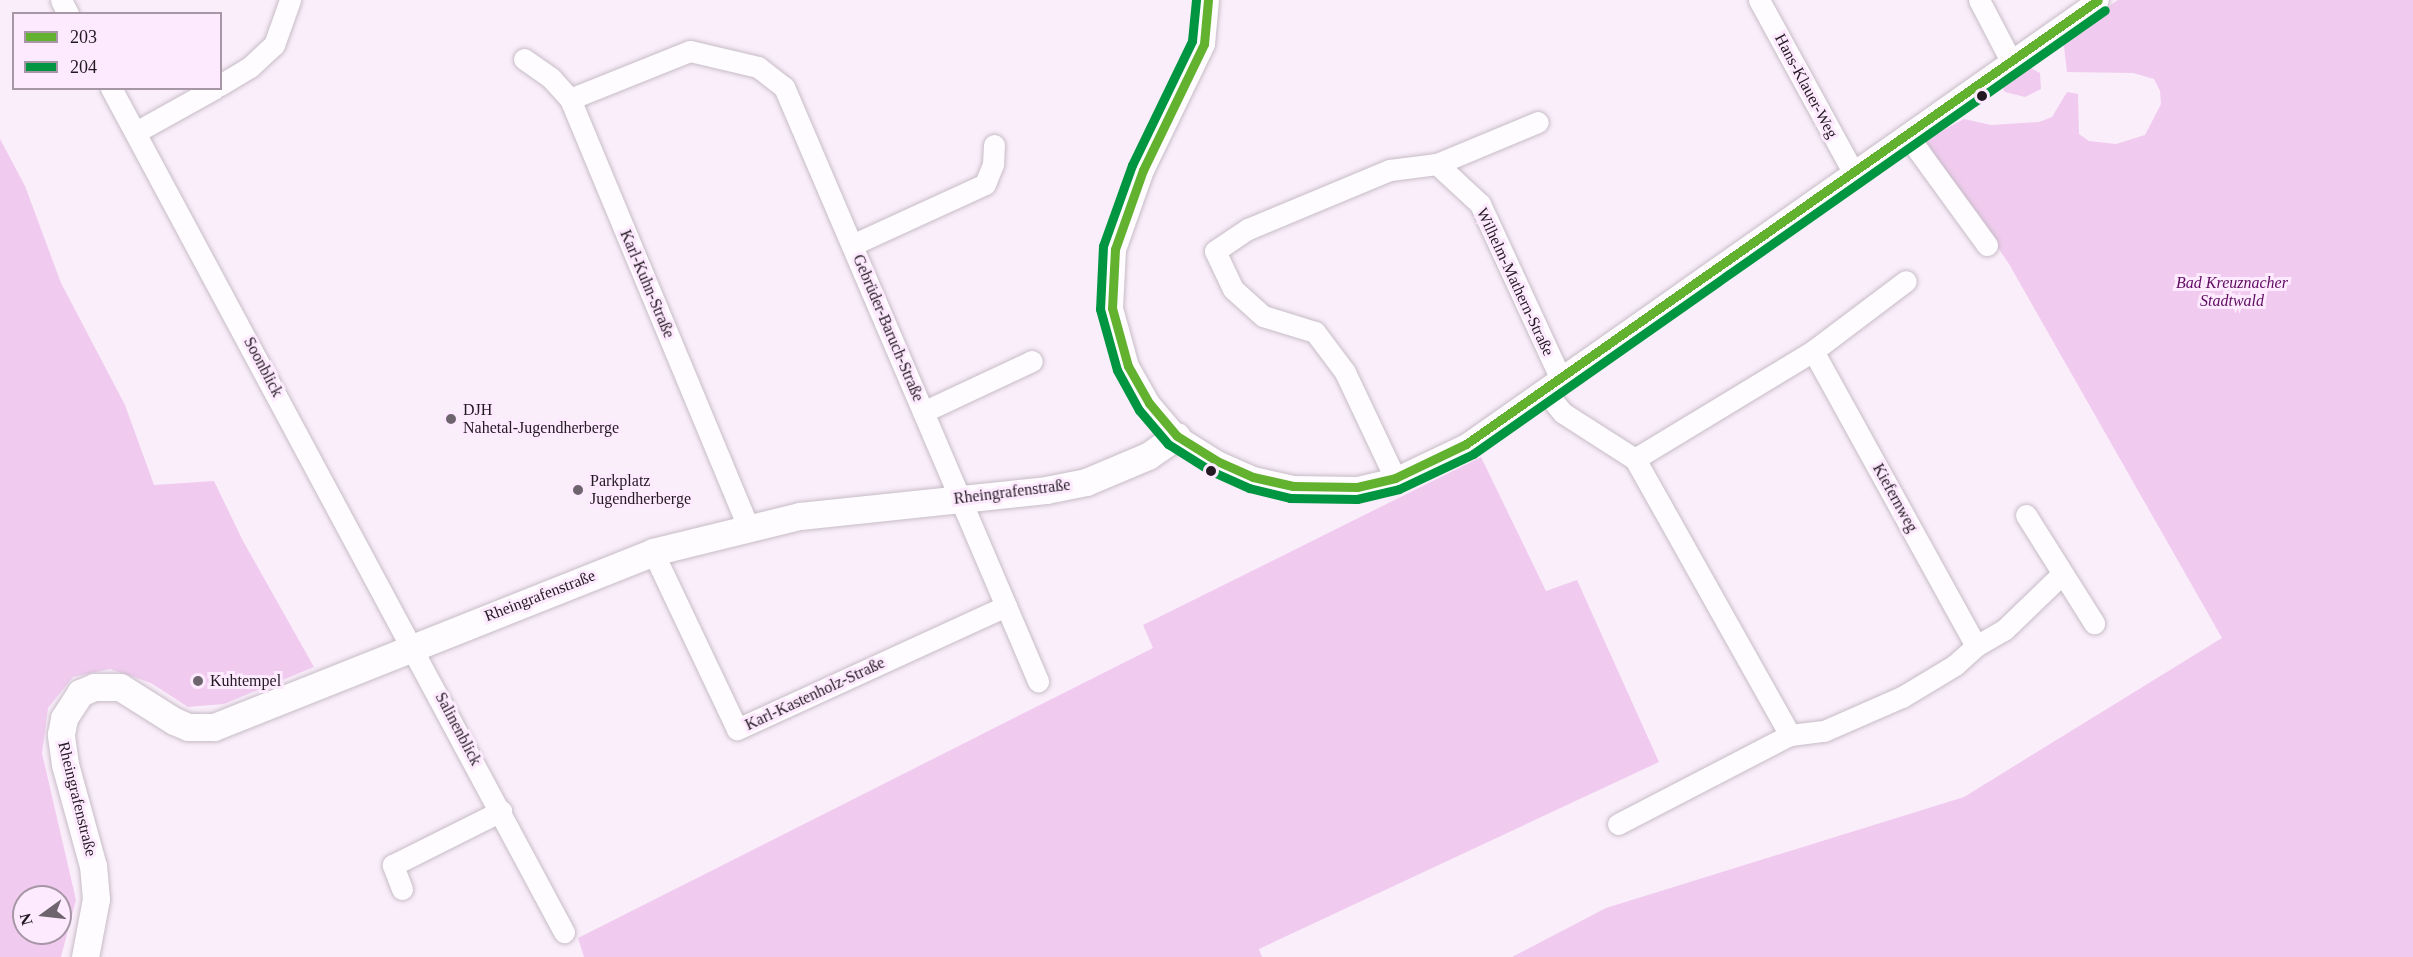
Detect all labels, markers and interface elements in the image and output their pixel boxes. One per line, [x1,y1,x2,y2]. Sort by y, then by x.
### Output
legend [12,12,222,90]
text: 203 [70,27,97,47]
street label: Hans-Klauer-Weg [1770,30,1842,142]
text: 204 [70,57,97,77]
unlabelled marker [1976,90,1988,102]
street label: Wilhelm-Mathern-Straße [1472,205,1558,359]
street label: Karl-Kuhn-Straße [616,227,678,341]
street label: Gebrüder-Baruch-Straße [848,252,928,404]
park label: Bad Kreuznacher Stadtwald [2176,273,2288,311]
street label: Soonblick [239,334,287,400]
place label: DJH Nahetal-Jugendherberge [463,400,619,438]
marker: DJH Nahetal-Jugendherberge [444,412,458,426]
street label: Kiefernweg [1868,460,1922,536]
unlabelled marker [1205,465,1217,477]
place label: Parkplatz Jugendherberge [590,471,691,509]
street label: Rheingrafenstraße [953,475,1071,509]
marker: Parkplatz Jugendherberge [571,483,585,497]
street label: Rheingrafenstraße [482,566,598,626]
street label: Karl-Kastenholz-Straße [742,653,888,735]
place label: Kuhtempel [210,671,281,691]
marker: Kuhtempel [191,674,205,688]
street label: Salinenblick [431,689,485,769]
street label: Rheingrafenstraße [53,740,101,858]
north arrow [12,885,72,945]
text: N [16,911,36,927]

